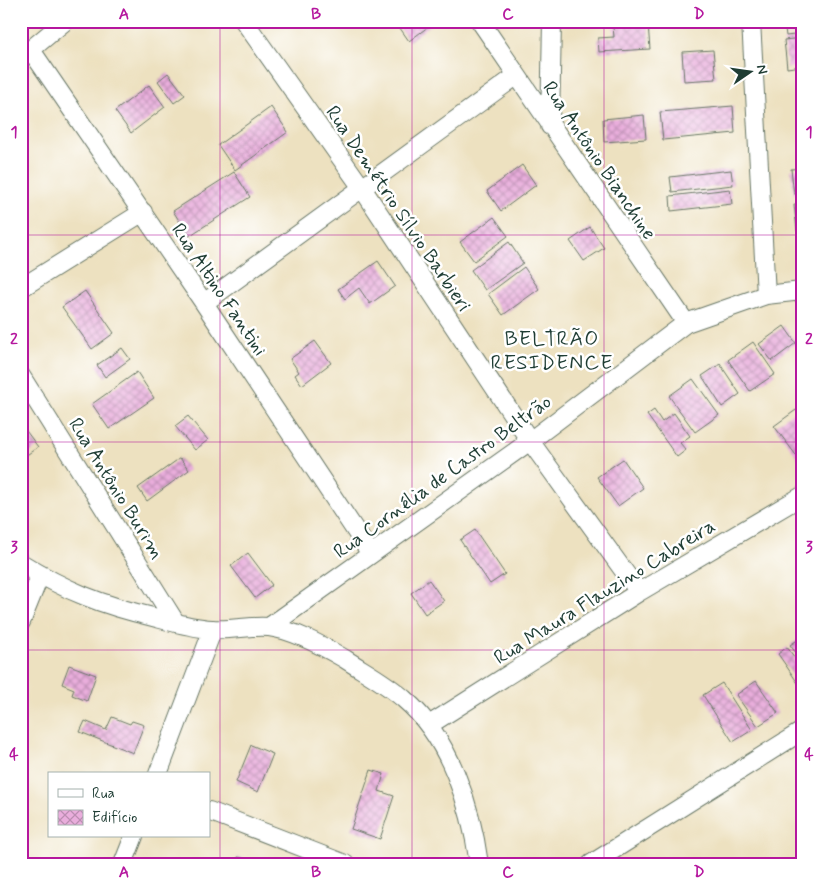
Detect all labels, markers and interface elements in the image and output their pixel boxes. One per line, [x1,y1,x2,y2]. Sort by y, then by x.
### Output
text: A [119,4,129,25]
text: B [311,4,321,25]
text: C [502,4,514,25]
text: D [693,4,705,25]
north arrow [726,48,776,98]
text: N [752,63,772,76]
street label: Rua Antônio Bianchine [536,76,662,245]
street label: Rua Demétrio Sílvio Barbieri [319,101,477,317]
text: 1 [10,122,18,143]
text: 1 [805,122,813,143]
street label: Rua Altino Fantini [164,218,273,362]
district label: BELTRÃO RESIDENCE [490,325,614,377]
text: 2 [10,329,18,350]
text: 2 [805,329,813,350]
street label: Rua Cornélia de Castro Beltrão [328,389,557,566]
street label: Rua Antônio Burim [61,413,170,565]
street label: Rua Maura Flauzino Cabreira [489,513,721,672]
text: 3 [10,537,18,558]
text: 3 [805,537,813,558]
text: 4 [9,744,19,765]
text: 4 [804,744,814,765]
legend [48,772,210,838]
text: Rua [92,784,115,804]
text: Edifício [92,808,137,828]
text: A [119,862,129,883]
text: B [311,862,321,883]
text: C [502,862,514,883]
text: D [693,862,705,883]

